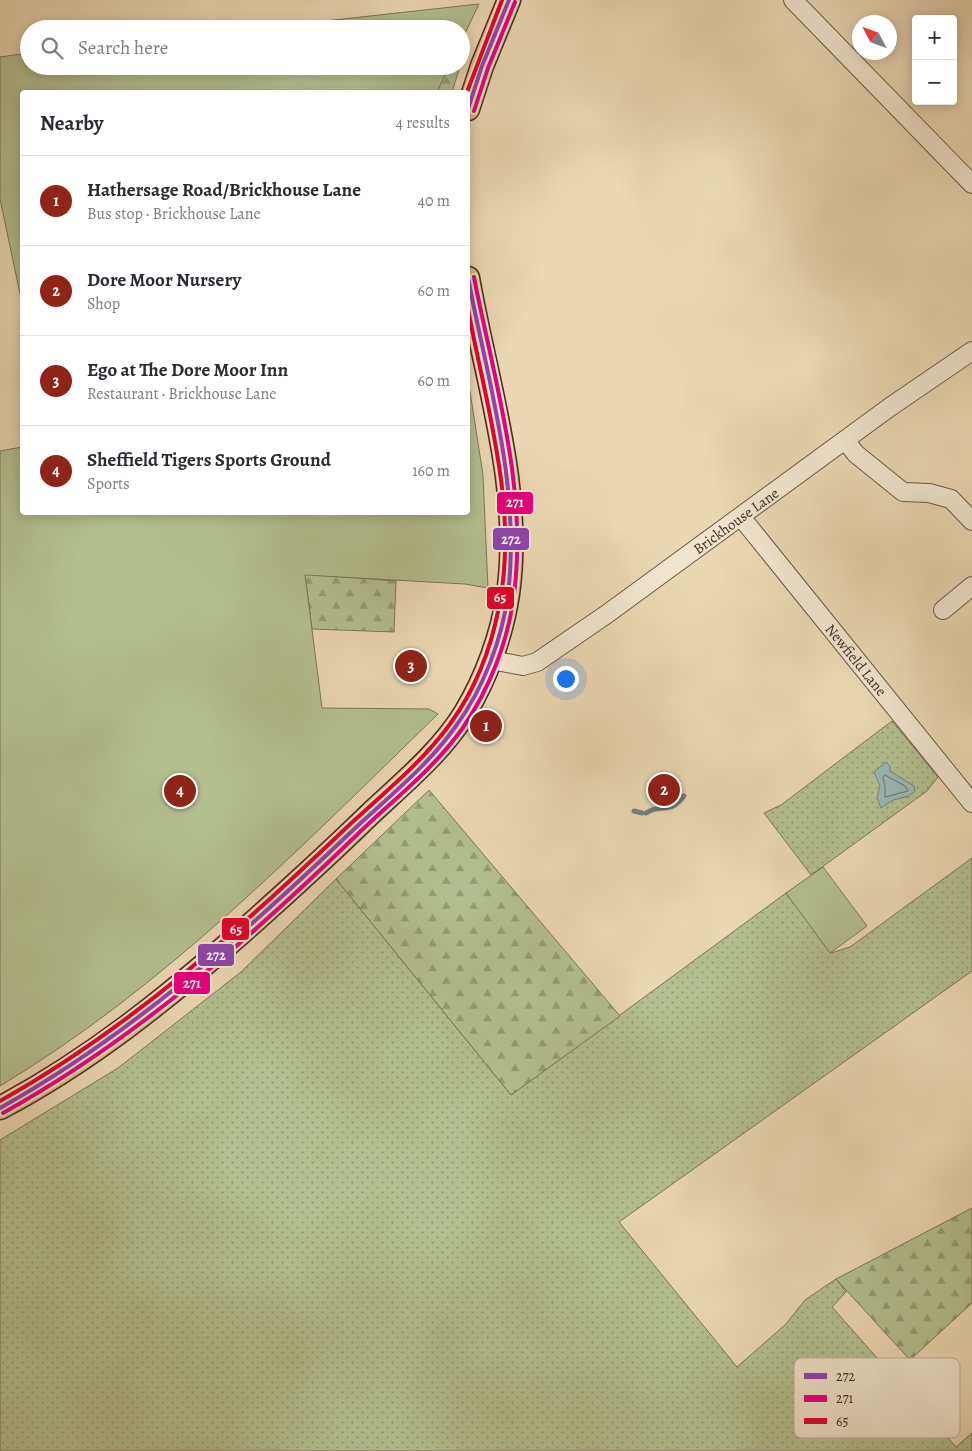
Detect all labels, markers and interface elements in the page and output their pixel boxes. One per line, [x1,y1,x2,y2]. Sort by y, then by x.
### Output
north arrow [852,15,897,60]
map controls [912,15,957,105]
button: + [912,15,957,60]
search box [20,20,470,75]
icon: search [38,34,66,62]
text: Search here [78,35,168,61]
button: − [912,60,957,105]
text: Nearby [40,109,103,137]
text: 4 results [396,112,450,134]
text: Hathersage Road/Brickhouse Lane [87,177,361,203]
text: 1 [53,190,59,212]
text: 40 m [418,190,450,212]
text: Bus stop · Brickhouse Lane [87,203,261,225]
text: Dore Moor Nursery [87,267,241,293]
text: 2 [52,280,60,302]
text: 60 m [418,280,450,302]
text: Shop [87,293,120,315]
text: Ego at The Dore Moor Inn [87,357,288,383]
text: 3 [53,370,59,392]
text: 60 m [418,370,450,392]
text: Restaurant · Brickhouse Lane [87,383,276,405]
text: Sheffield Tigers Sports Ground [87,447,331,473]
text: 4 [52,460,60,482]
text: 160 m [412,460,450,482]
text: Sports [87,473,130,495]
street label: Brickhouse Lane [689,483,783,559]
line badge: 271 [496,491,534,515]
text: 271 [506,493,524,512]
line badge: 272 [492,527,530,551]
text: 272 [501,530,521,549]
line badge: 65 [486,586,515,610]
text: 65 [494,588,506,607]
street label: Newfield Lane [821,620,891,701]
pin: 3 [395,647,427,685]
your location [553,666,579,692]
pin: 1 [470,707,502,745]
pin: 2 [648,771,680,809]
pin: 4 [164,772,196,810]
line badge: 65 [221,917,250,941]
text: 65 [230,920,242,939]
line badge: 272 [197,943,235,967]
text: 272 [206,946,226,965]
line badge: 271 [173,971,211,995]
text: 271 [183,974,201,993]
legend [794,1358,960,1438]
text: 272 [836,1367,856,1386]
text: 271 [836,1389,854,1408]
text: 65 [836,1412,849,1431]

